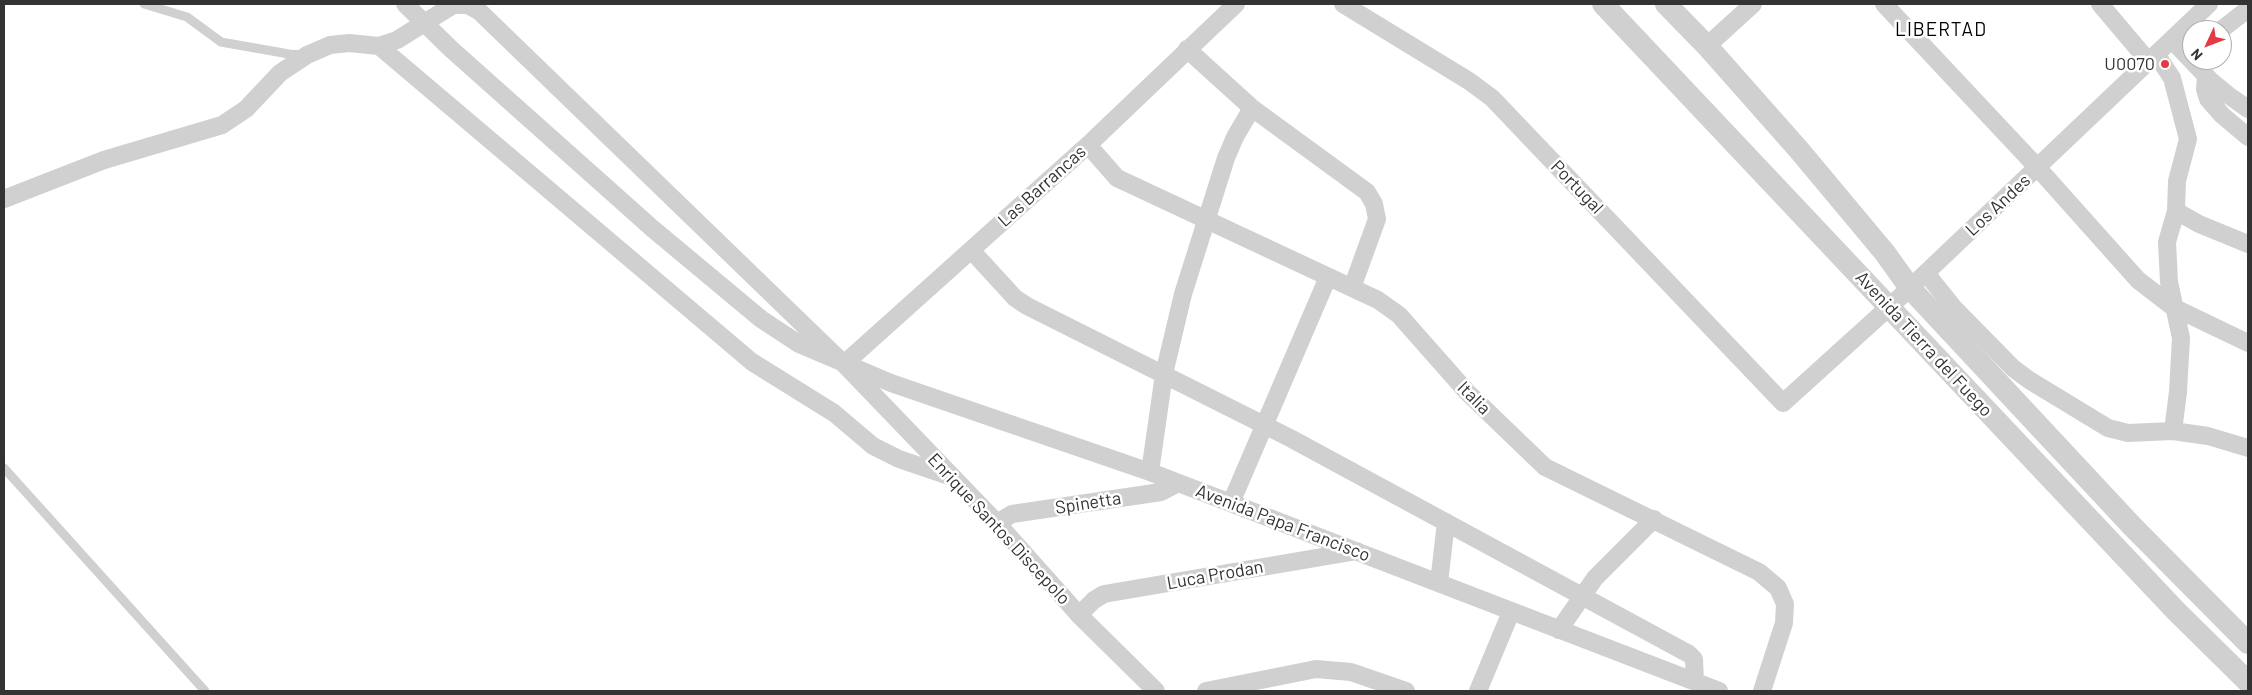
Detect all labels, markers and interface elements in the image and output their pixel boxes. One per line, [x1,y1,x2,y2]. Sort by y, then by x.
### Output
district label: LIBERTAD [1894,19,1988,41]
north arrow [2182,20,2232,70]
text: N [2187,46,2206,64]
place label: U0070 [2104,53,2155,75]
marker: U0070 [2159,58,2171,70]
street label: Las Barrancas [993,141,1091,231]
street label: Portugal [1546,156,1608,218]
street label: Los Andes [1961,170,2035,240]
street label: Avenida Tierra del Fuego [1851,267,1997,421]
street label: Italia [1453,377,1495,419]
street label: Enrique Santos Discepolo [923,449,1075,609]
street label: Avenida Papa Francisco [1193,480,1373,566]
street label: Spinetta [1054,487,1122,519]
street label: Luca Prodan [1165,556,1265,594]

